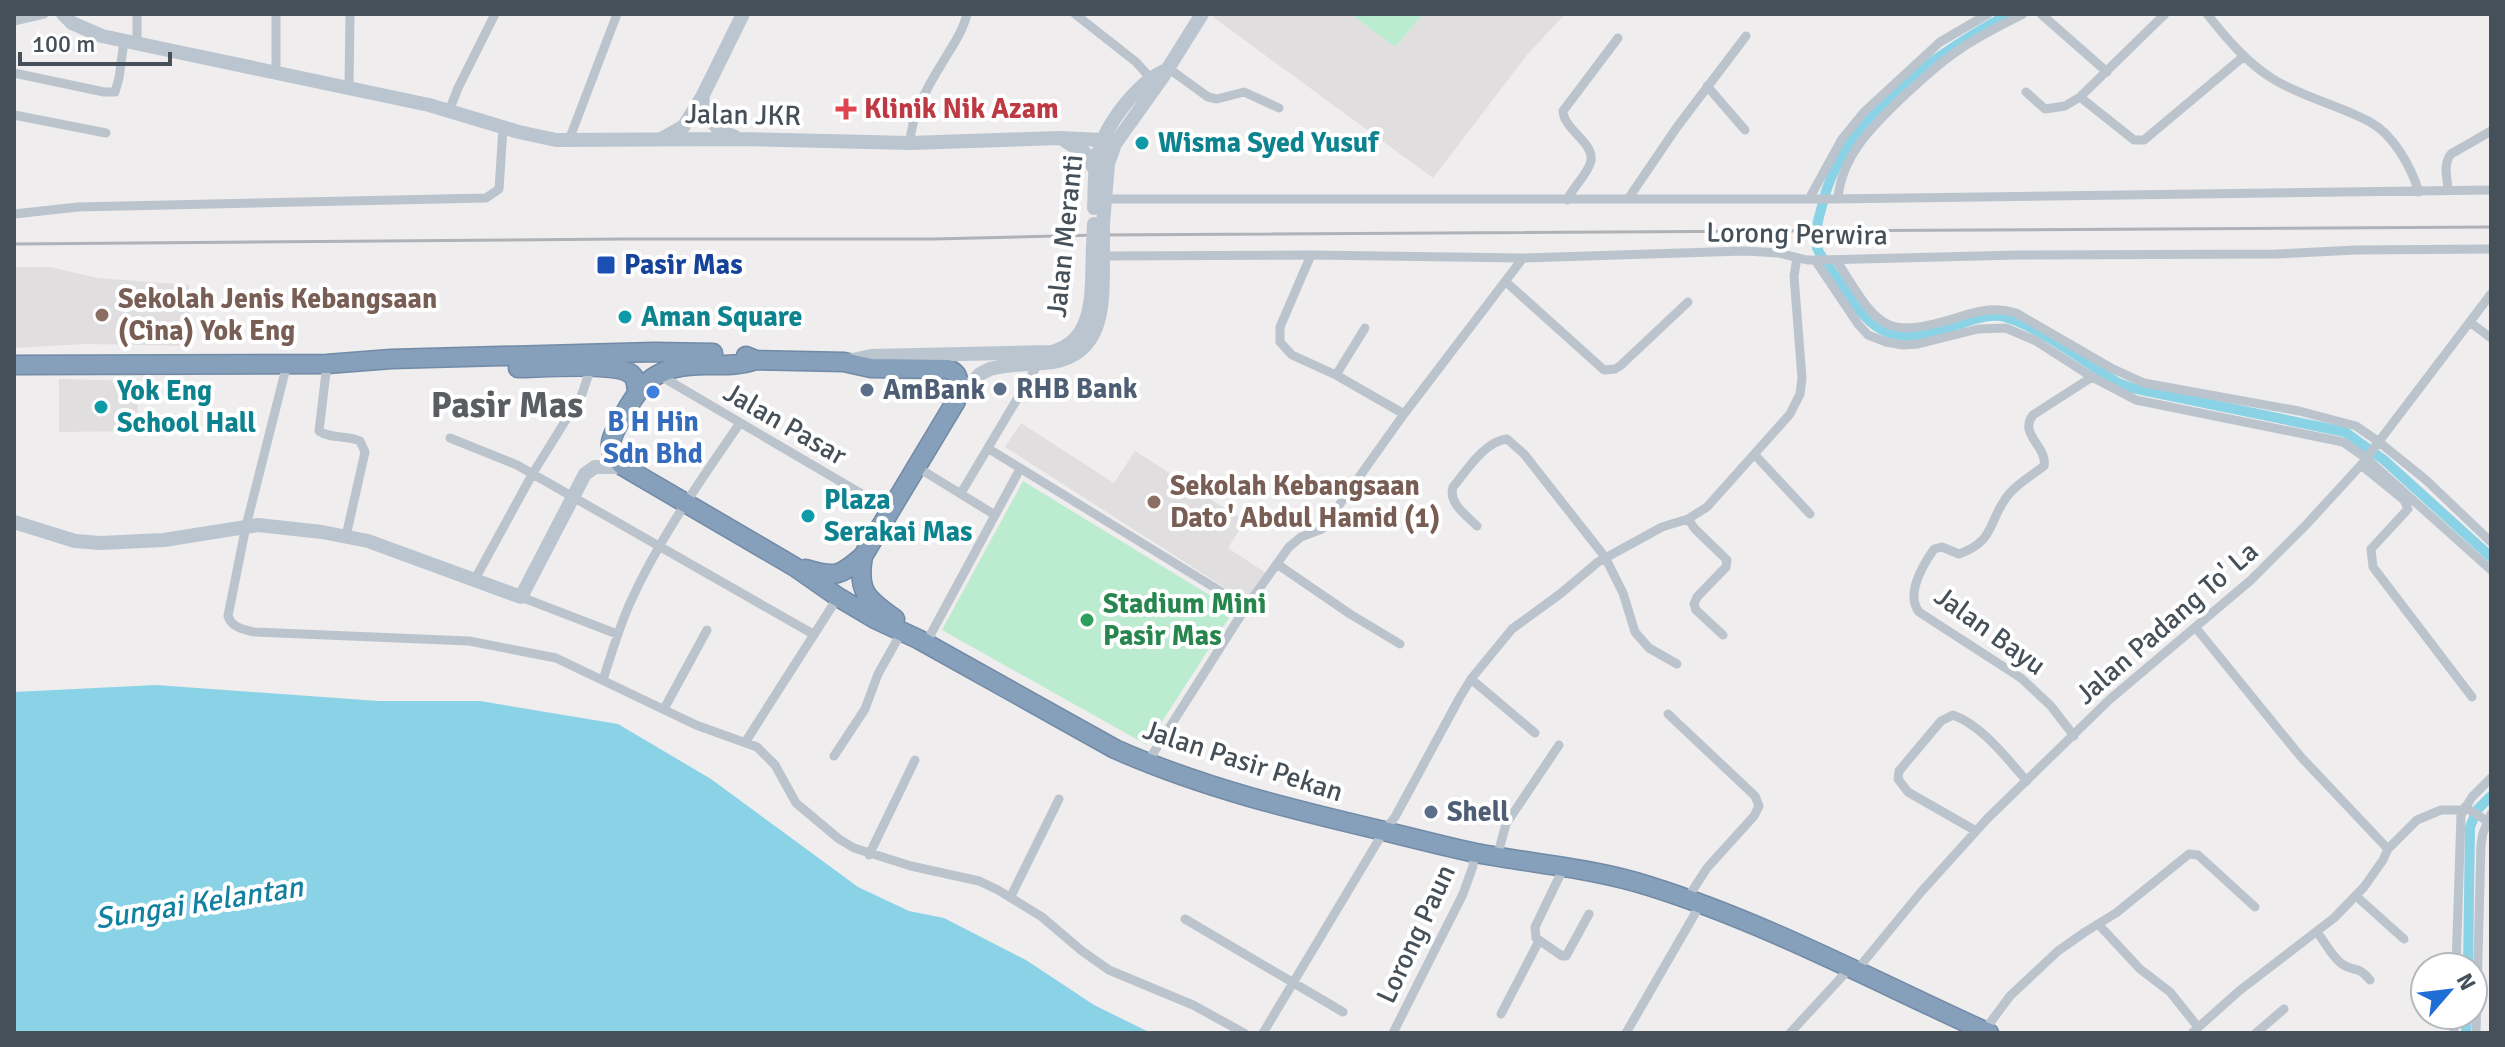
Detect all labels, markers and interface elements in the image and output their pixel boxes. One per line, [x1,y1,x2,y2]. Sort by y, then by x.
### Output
scale bar [20,16,170,66]
text: 100 m [32,29,95,59]
place label: Klinik Nik Azam [864,92,1059,126]
street label: Jalan JKR [685,97,801,133]
marker: Klinik Nik Azam [835,98,857,120]
place label: Wisma Syed Yusuf [1158,126,1380,160]
marker: Wisma Syed Yusuf [1133,134,1151,152]
street label: Jalan Meranti [1040,153,1090,319]
street label: Lorong Perwira [1706,215,1888,253]
place label: Pasir Mas [624,248,743,282]
marker: Pasir Mas [595,254,617,276]
place label: Sekolah Jenis Kebangsaan (Cina) Yok Eng [118,282,437,348]
place label: Aman Square [641,300,802,334]
marker: Sekolah Jenis Kebangsaan (Cina) Yok Eng [93,306,111,324]
marker: Aman Square [616,308,634,326]
place label: RHB Bank [1016,372,1138,406]
place label: AmBank [883,373,985,407]
place label: Yok Eng School Hall [116,374,256,440]
street label: Jalan Pasar [718,375,853,473]
marker: RHB Bank [991,380,1009,398]
marker: AmBank [858,381,876,399]
district label: Pasir Mas [431,383,583,428]
marker: B H Hin Sdn Bhd [644,383,662,401]
marker: Yok Eng School Hall [92,398,110,416]
place label: B H Hin Sdn Bhd [603,405,703,471]
place label: Sekolah Kebangsaan Dato' Abdul Hamid (1) [1170,469,1440,535]
place label: Plaza Serakai Mas [824,483,972,549]
marker: Sekolah Kebangsaan Dato' Abdul Hamid (1) [1145,493,1163,511]
marker: Plaza Serakai Mas [799,507,817,525]
street label: Jalan Padang To' La [2069,534,2265,712]
street label: Jalan Bayu [1928,579,2052,683]
place label: Stadium Mini Pasir Mas [1103,587,1266,653]
marker: Stadium Mini Pasir Mas [1078,611,1096,629]
street label: Jalan Pasir Pekan [1139,713,1347,809]
place label: Shell [1447,795,1509,829]
marker: Shell [1422,803,1440,821]
street label: Lorong Paun [1369,859,1463,1009]
water label: Sungai Kelantan [92,868,307,938]
north arrow [2409,951,2489,1031]
text: N [2451,969,2482,995]

